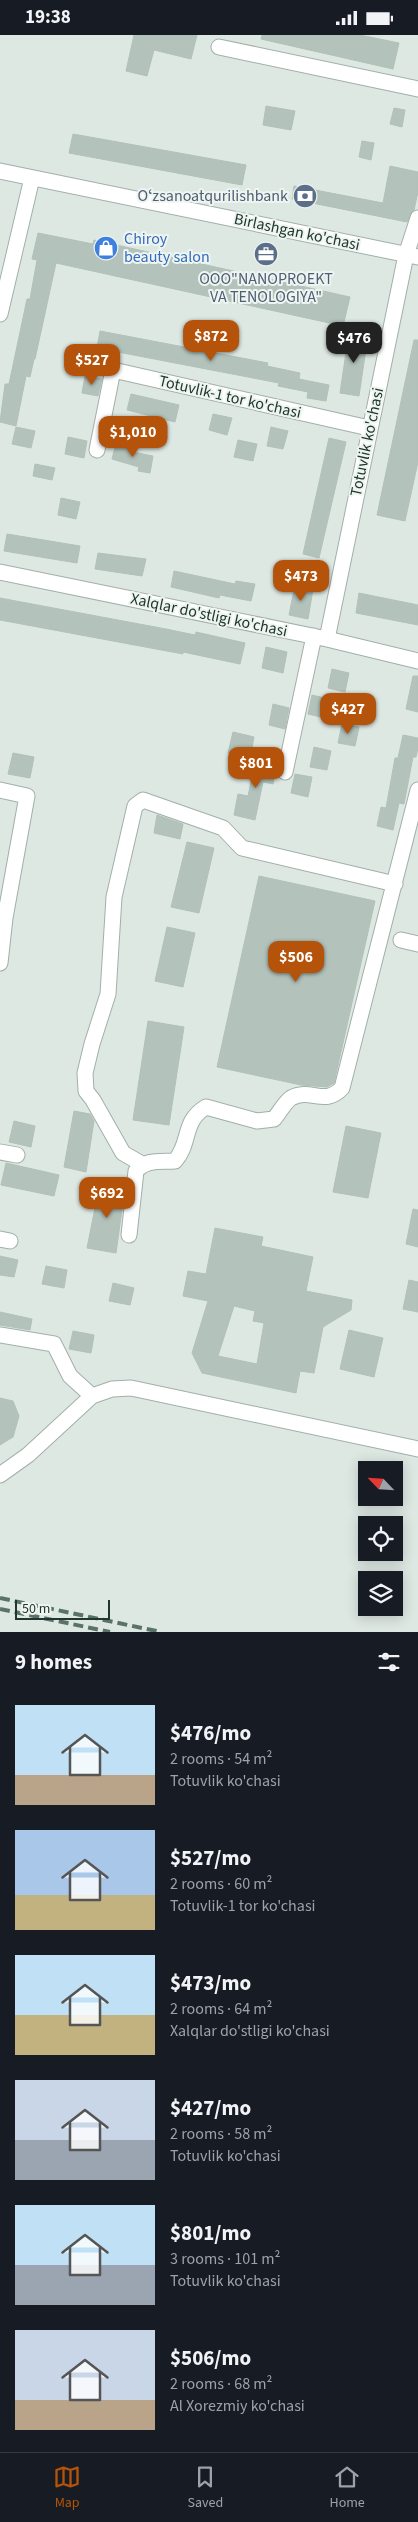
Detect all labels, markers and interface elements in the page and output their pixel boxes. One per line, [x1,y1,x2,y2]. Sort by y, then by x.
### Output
text: 19:38 [25,4,71,31]
bank icon: Oʻzsanoatqurilishbank [292,183,318,209]
place label: Oʻzsanoatqurilishbank [138,185,288,207]
street label: Birlashgan ko'chasi [232,208,362,256]
place label: Chiroy beauty salon [124,228,210,268]
shop icon: Chiroy beauty salon [93,235,119,261]
office icon: ООО"NANOPROEKT VA TENOLOGIYA" [253,241,279,267]
place label: ООО"NANOPROEKT VA TENOLOGIYA" [199,268,333,308]
pin: $872 [181,319,241,362]
pin: $476 [324,321,384,364]
text: $872 [194,325,228,347]
text: $476 [337,327,371,349]
pin: $527 [62,343,122,386]
text: $527 [75,349,109,371]
street label: Totuvlik-1 tor ko'chasi [157,370,303,424]
street label: Totuvlik ko'chasi [345,386,389,498]
pin: $1,010 [92,415,174,458]
text: $1,010 [109,421,157,443]
pin: $473 [271,559,331,602]
text: $473 [284,565,318,587]
street label: Xalqlar do'stligi ko'chasi [129,588,289,642]
pin: $427 [318,693,378,735]
text: $427 [331,698,365,720]
pin: $801 [226,747,286,789]
text: $801 [239,752,273,774]
pin: $506 [266,941,326,983]
text: $506 [279,946,313,968]
pin: $692 [77,1177,137,1219]
text: $692 [90,1182,124,1204]
north arrow [358,1461,402,1506]
map controls [358,1461,403,1616]
button: locate [358,1516,403,1561]
button: layers [358,1571,403,1616]
scale bar [15,1597,110,1620]
text: 50 m [22,1599,50,1619]
text: 9 homes [15,1647,92,1677]
icon: filters [375,1648,403,1676]
text: $476/mo [170,1718,251,1748]
icon: home [55,1725,115,1785]
text: 2 rooms · 54 m² [170,1748,272,1770]
text: Totuvlik ko'chasi [170,1770,281,1792]
text: $527/mo [170,1843,251,1873]
icon: home [55,1850,115,1910]
text: 2 rooms · 60 m² [170,1873,272,1895]
text: Totuvlik-1 tor ko'chasi [170,1895,316,1917]
text: $473/mo [170,1968,251,1998]
icon: home [55,1975,115,2035]
text: 2 rooms · 64 m² [170,1998,272,2020]
text: Xalqlar do'stligi ko'chasi [170,2020,330,2042]
text: $427/mo [170,2093,251,2123]
icon: home [55,2100,115,2160]
text: 2 rooms · 58 m² [170,2123,272,2145]
text: Totuvlik ko'chasi [170,2145,281,2167]
text: $801/mo [170,2218,251,2248]
icon: home [55,2225,115,2285]
text: 3 rooms · 101 m² [170,2248,280,2270]
text: Totuvlik ko'chasi [170,2270,281,2292]
text: $506/mo [170,2343,251,2373]
icon: home [55,2350,115,2410]
text: 2 rooms · 68 m² [170,2373,272,2395]
text: Al Xorezmiy ko'chasi [170,2395,305,2417]
tab: Map [53,2463,81,2513]
tab: Saved [187,2463,223,2513]
tab: Home [330,2463,365,2513]

